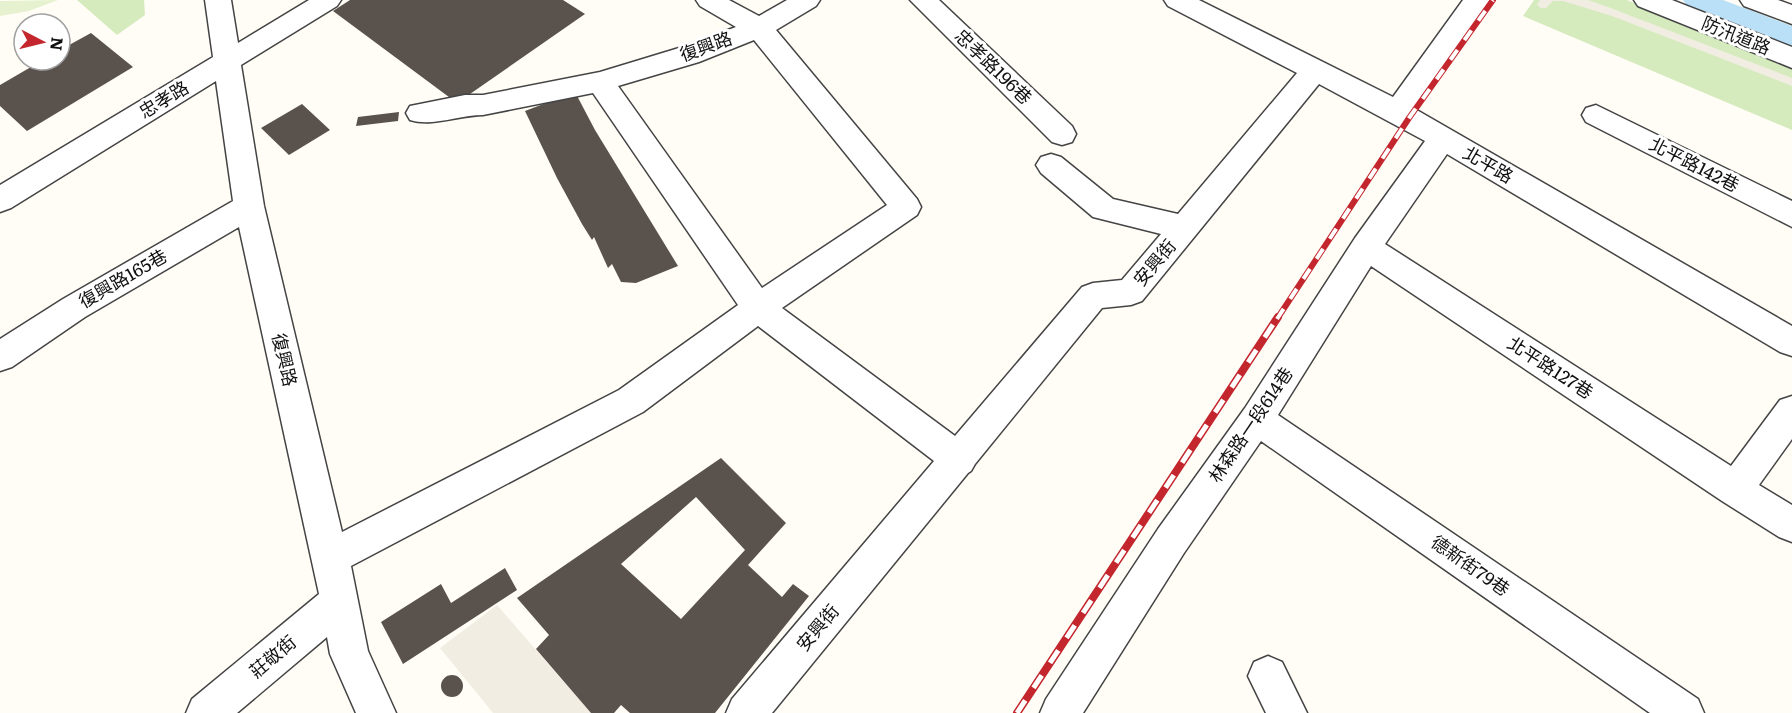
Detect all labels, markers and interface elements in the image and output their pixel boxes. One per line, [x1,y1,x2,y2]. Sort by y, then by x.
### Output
street label: 防汛道路 [1698,9,1775,61]
north arrow [12,12,72,72]
street label: 忠孝路196巷 [949,22,1039,110]
street label: 復興路 [675,24,735,68]
text: N [45,36,71,52]
street label: 忠孝路 [133,73,193,124]
street label: 北平路142巷 [1645,129,1744,198]
street label: 北平路 [1459,139,1519,189]
street label: 安興街 [1126,233,1182,291]
street label: 復興路165巷 [73,241,171,314]
street label: 北平路127巷 [1503,329,1599,405]
street label: 復興路 [266,330,305,389]
street label: 林森路一段614巷 [1201,361,1298,487]
street label: 德新街79巷 [1426,528,1516,602]
street label: 安興街 [789,598,845,656]
street label: 莊敬街 [243,628,301,684]

